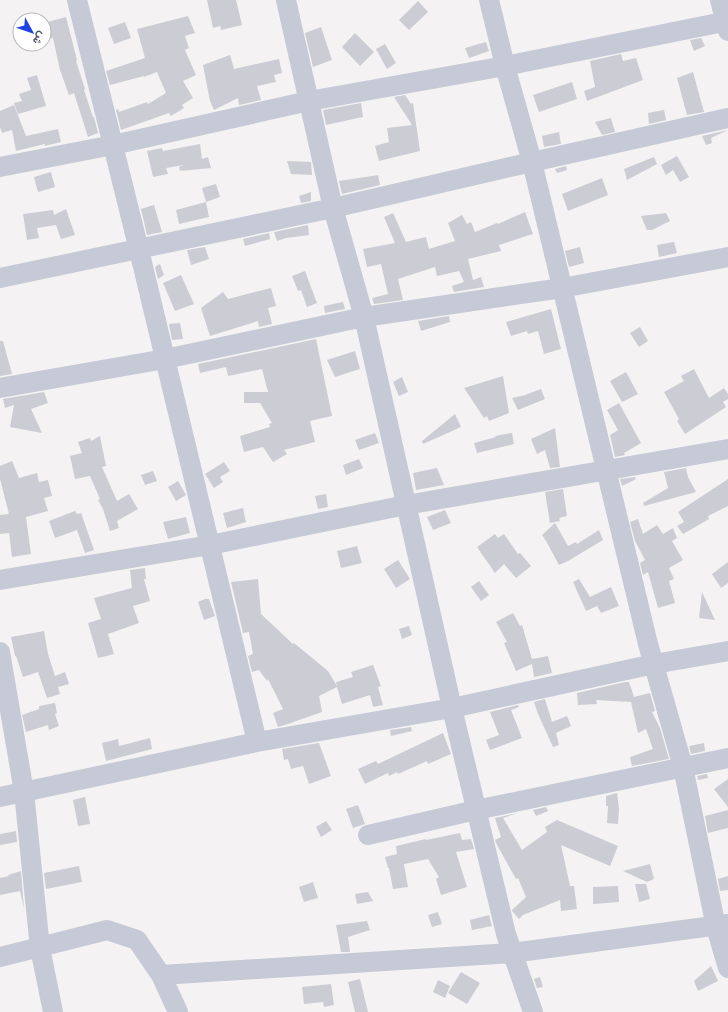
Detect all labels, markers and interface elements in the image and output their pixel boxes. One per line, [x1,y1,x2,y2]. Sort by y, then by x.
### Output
north arrow [12,12,52,52]
text: ش [30,29,49,47]

